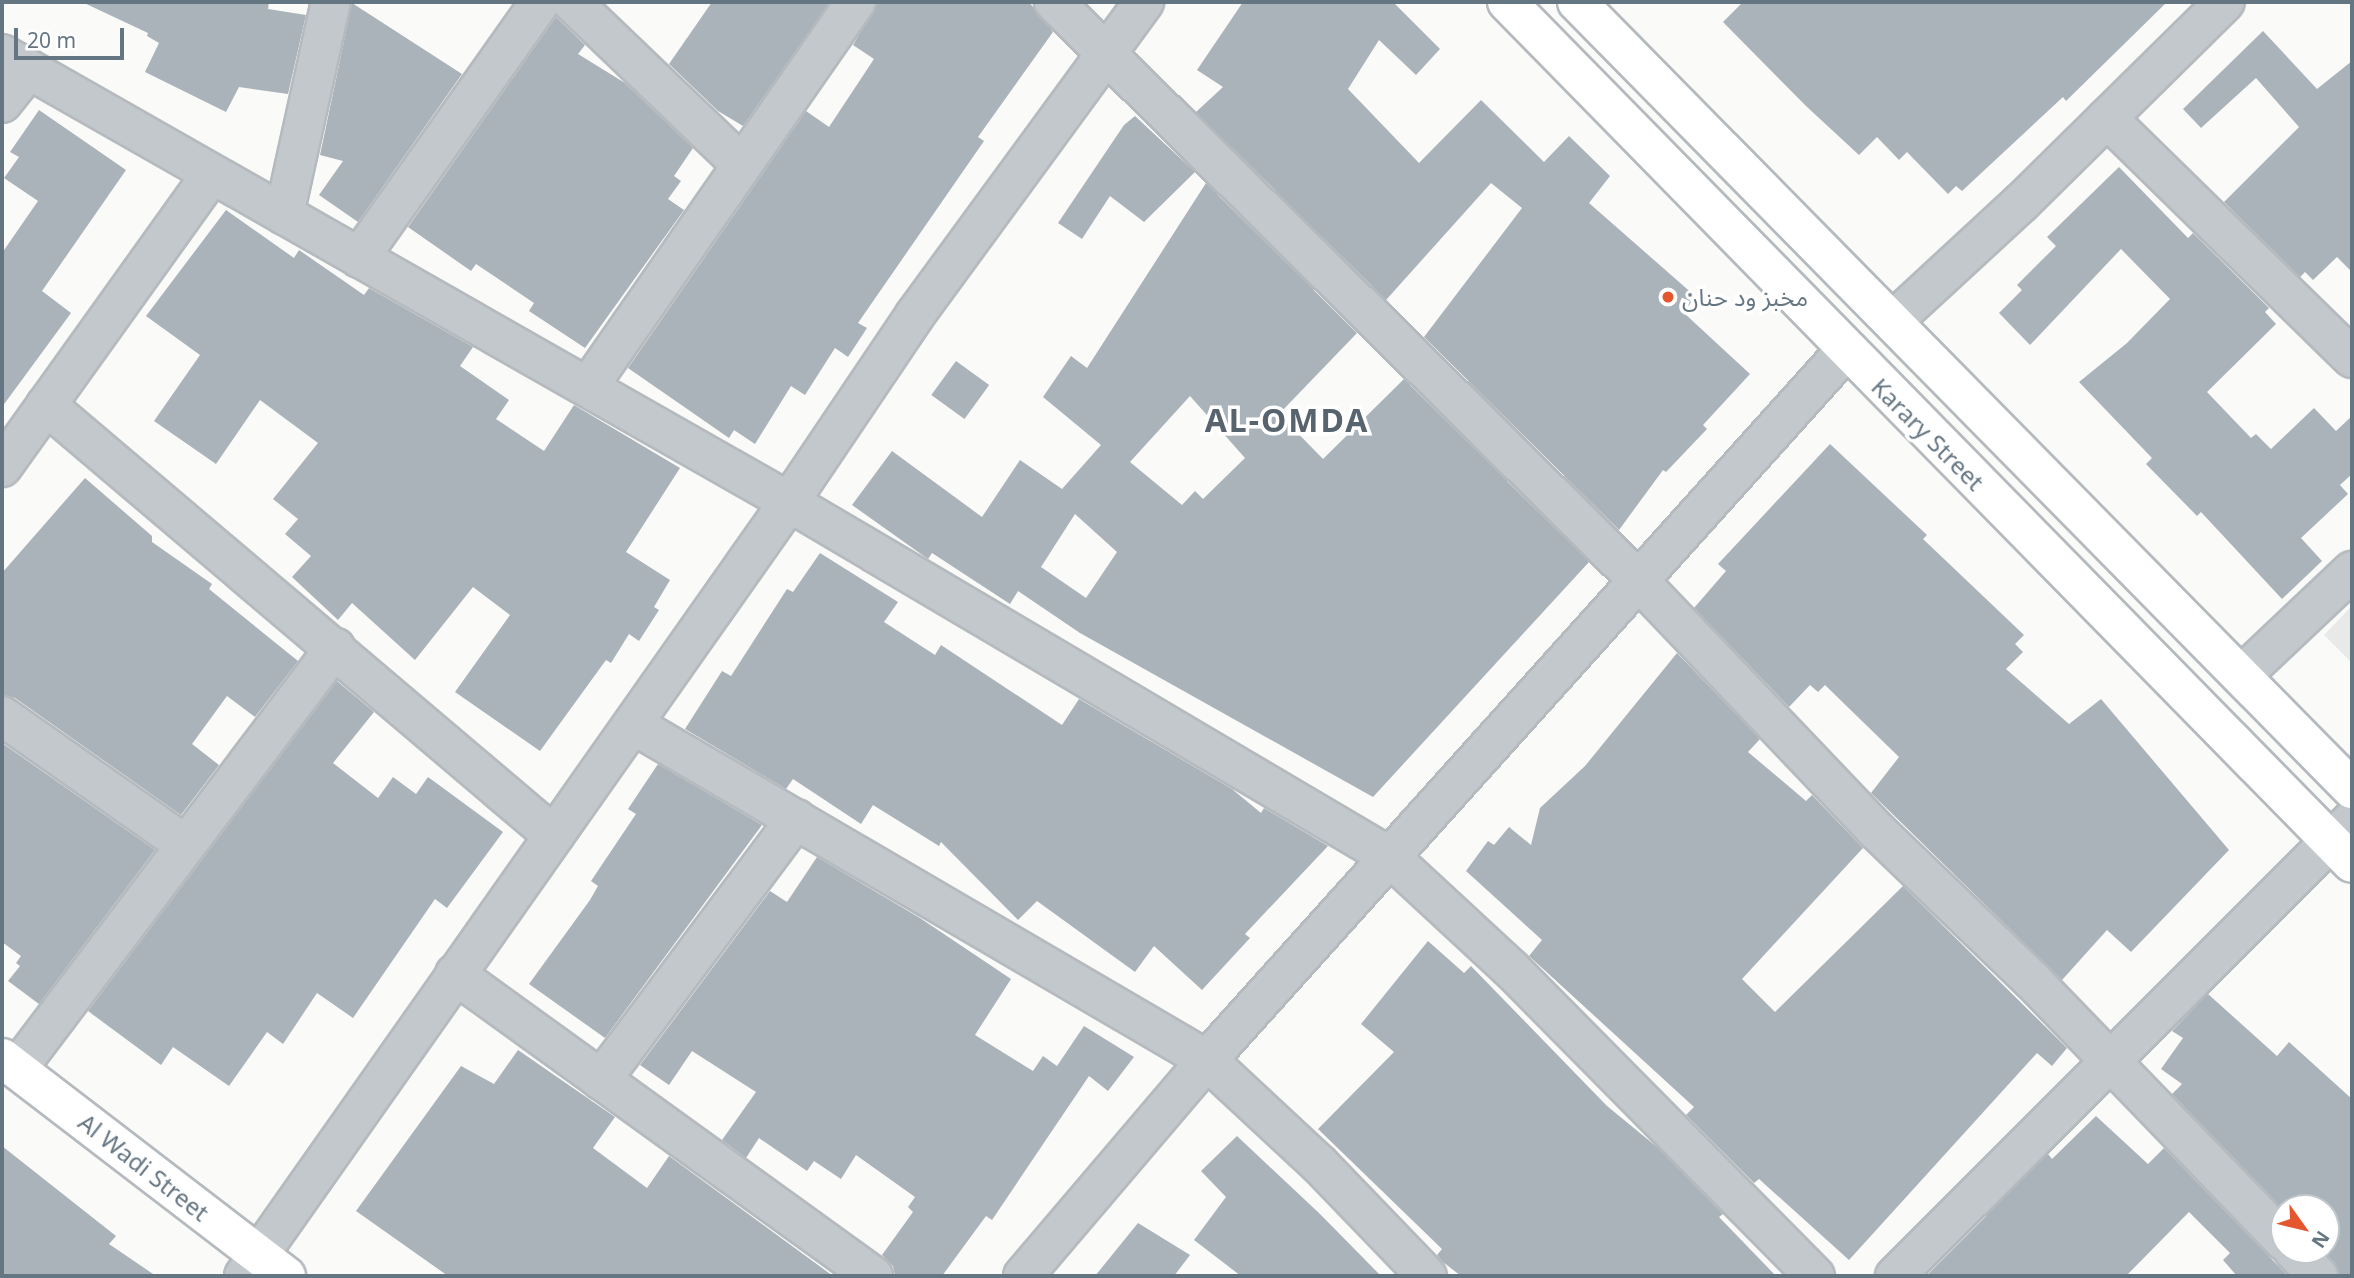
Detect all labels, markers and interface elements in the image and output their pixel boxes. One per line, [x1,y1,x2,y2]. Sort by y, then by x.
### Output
scale bar [18,14,128,58]
text: 20 m [27,26,76,54]
place label: مخبز ود حنان [1682,283,1808,311]
marker: مخبز ود حنان [1660,289,1676,305]
street label: Karary Street [1866,372,1990,496]
district label: AL-OMDA [1206,401,1368,439]
street label: Al Wadi Street [73,1107,215,1227]
north arrow [2270,1194,2340,1264]
text: N [2306,1226,2336,1253]

